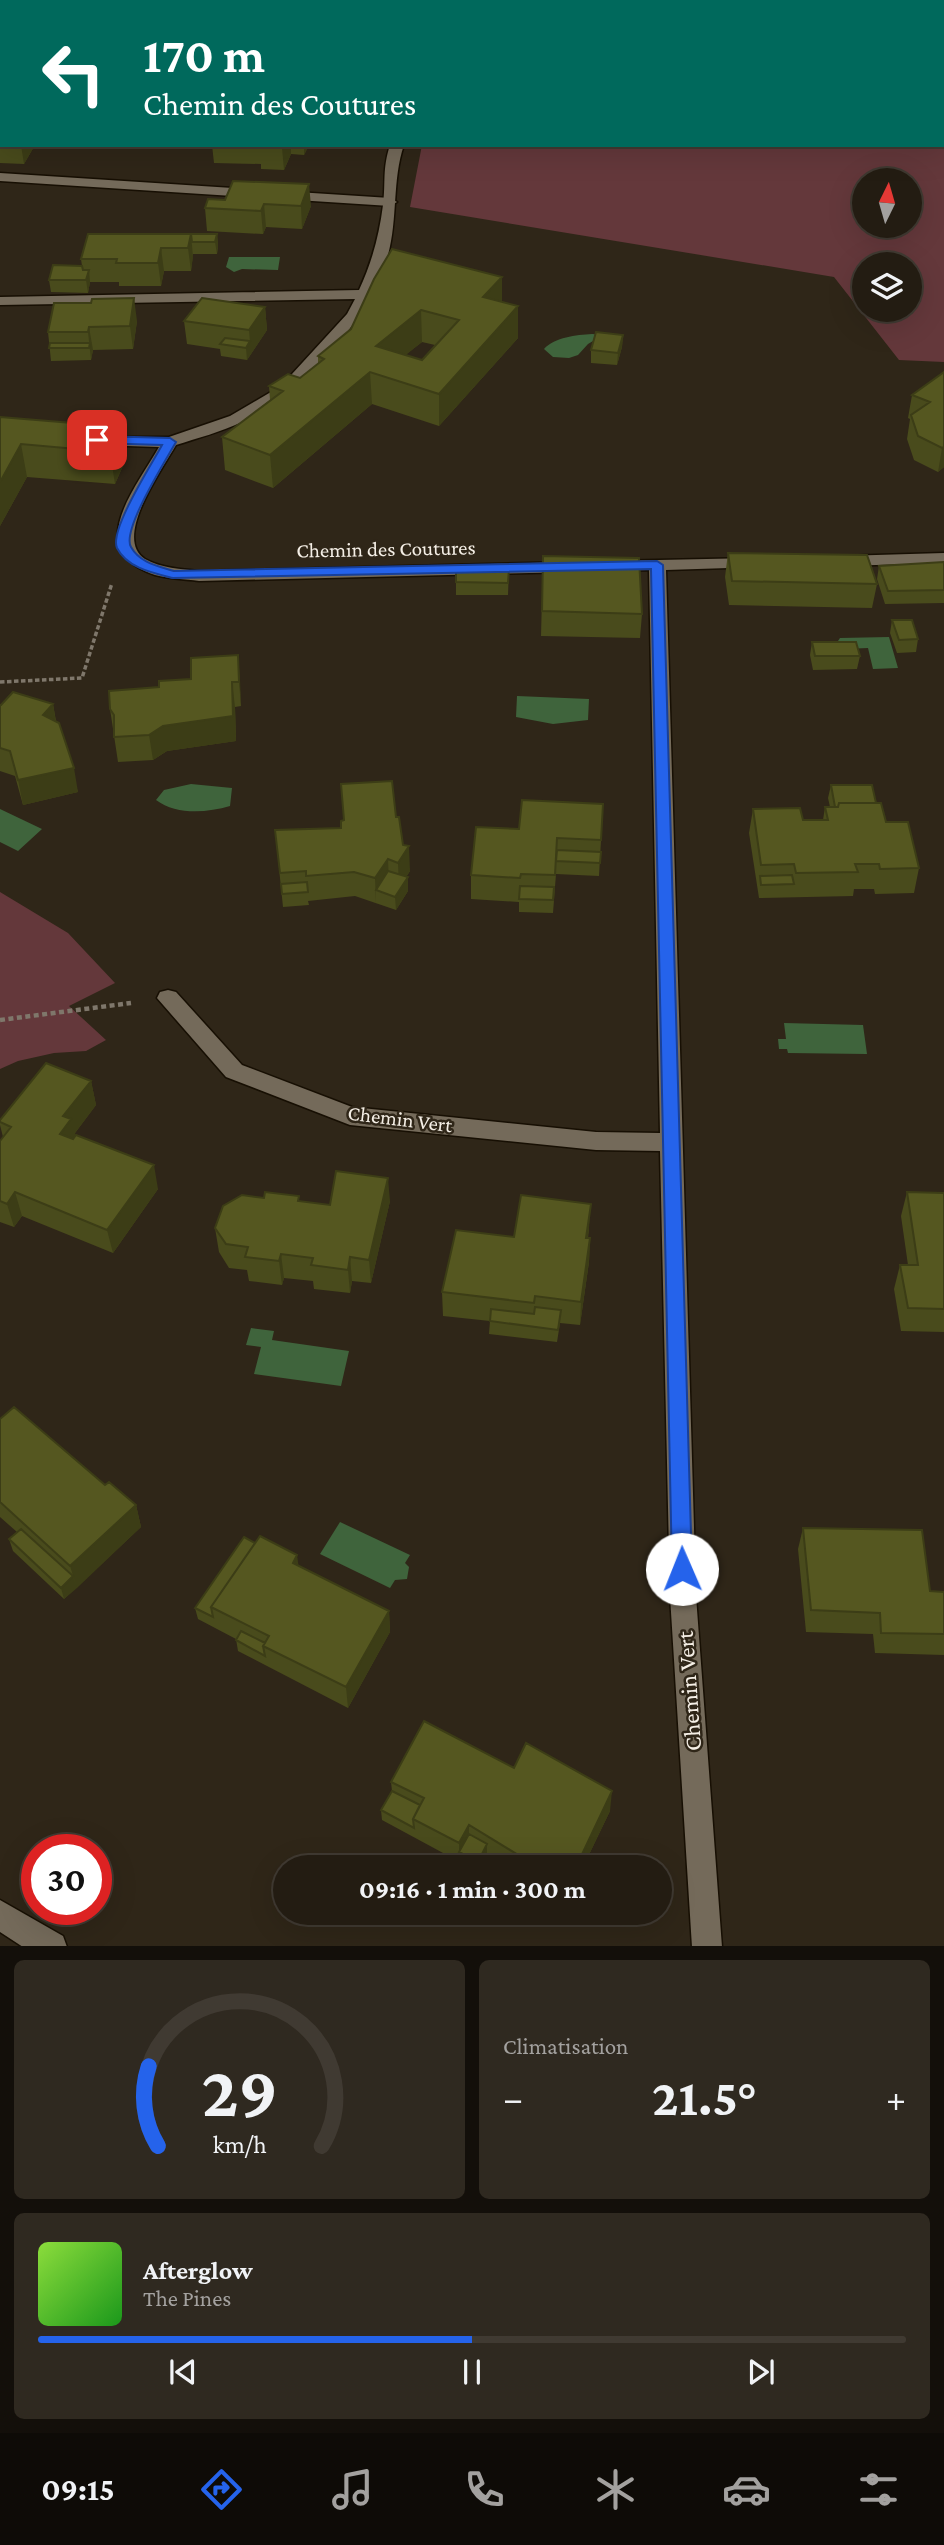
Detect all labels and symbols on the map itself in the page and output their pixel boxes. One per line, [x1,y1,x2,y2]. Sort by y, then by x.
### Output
north arrow [852,168,922,238]
pin [67,410,127,470]
street label: Chemin des Coutures [296,535,476,563]
street label: Chemin Vert [346,1101,455,1137]
position arrow [645,1532,719,1606]
street label: Chemin Vert [671,1629,706,1752]
speed limit sign: 30 [21,1834,112,1925]

